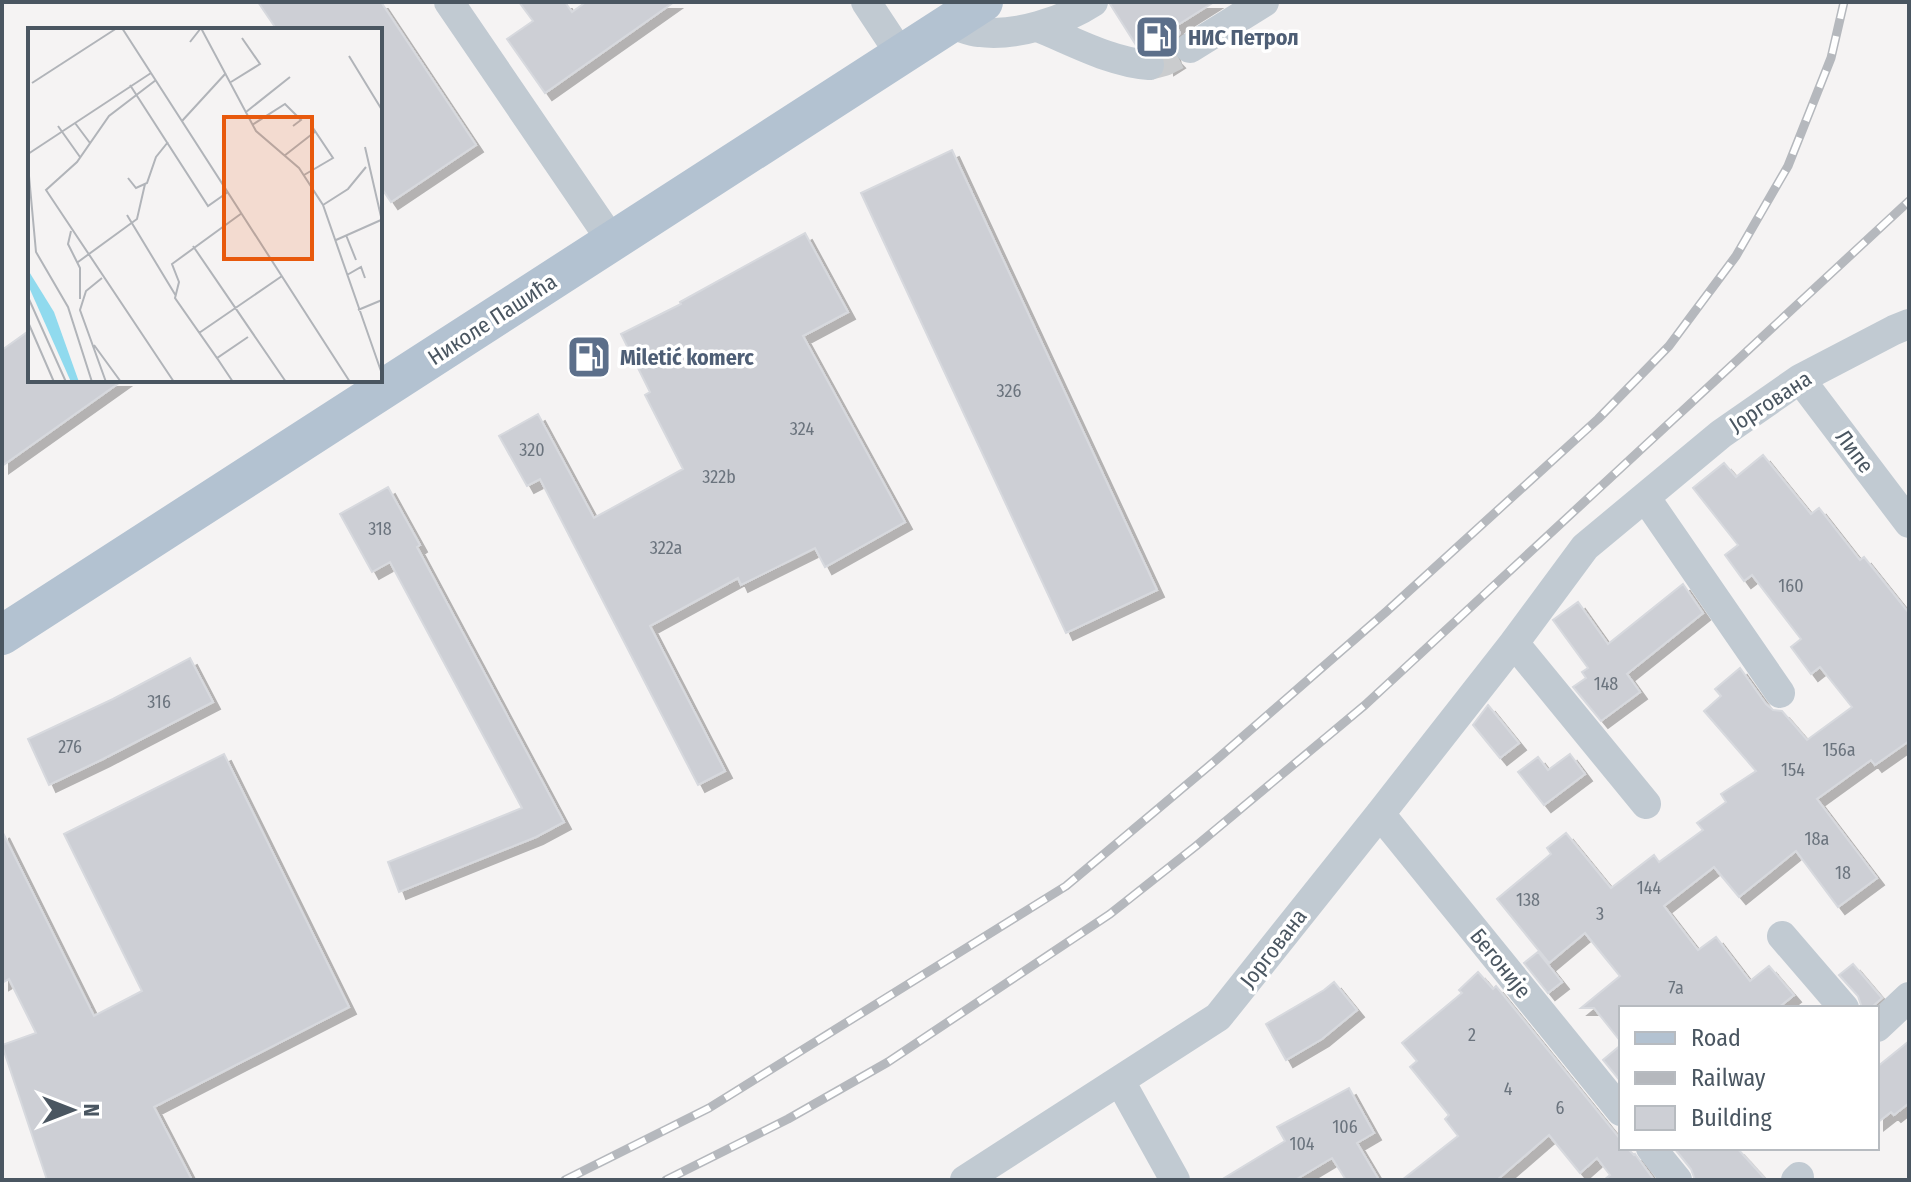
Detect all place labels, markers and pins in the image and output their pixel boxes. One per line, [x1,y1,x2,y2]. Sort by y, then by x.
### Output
fuel station icon: НИС Петрол [1133,13,1181,61]
place label: НИС Петрол [1188,24,1299,51]
fuel station icon: Miletić komerc [565,333,613,381]
place label: Miletić komerc [620,344,754,371]

